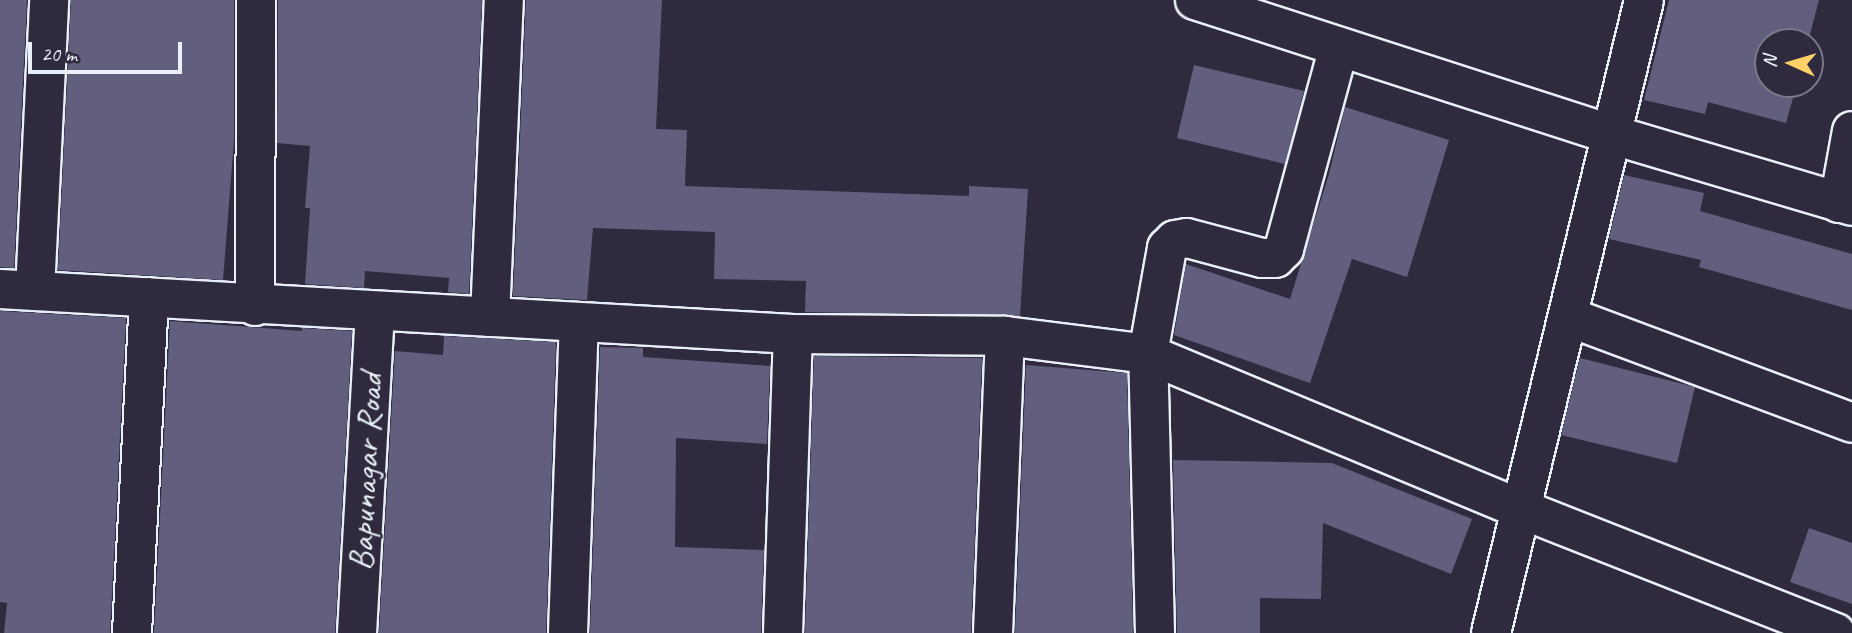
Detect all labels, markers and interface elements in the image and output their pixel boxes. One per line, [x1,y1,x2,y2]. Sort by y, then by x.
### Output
scale bar [32,28,186,72]
north arrow [1754,28,1824,98]
text: 20 m [41,41,77,67]
text: N [1758,55,1782,68]
street label: Bapunagar Road [340,372,392,572]

